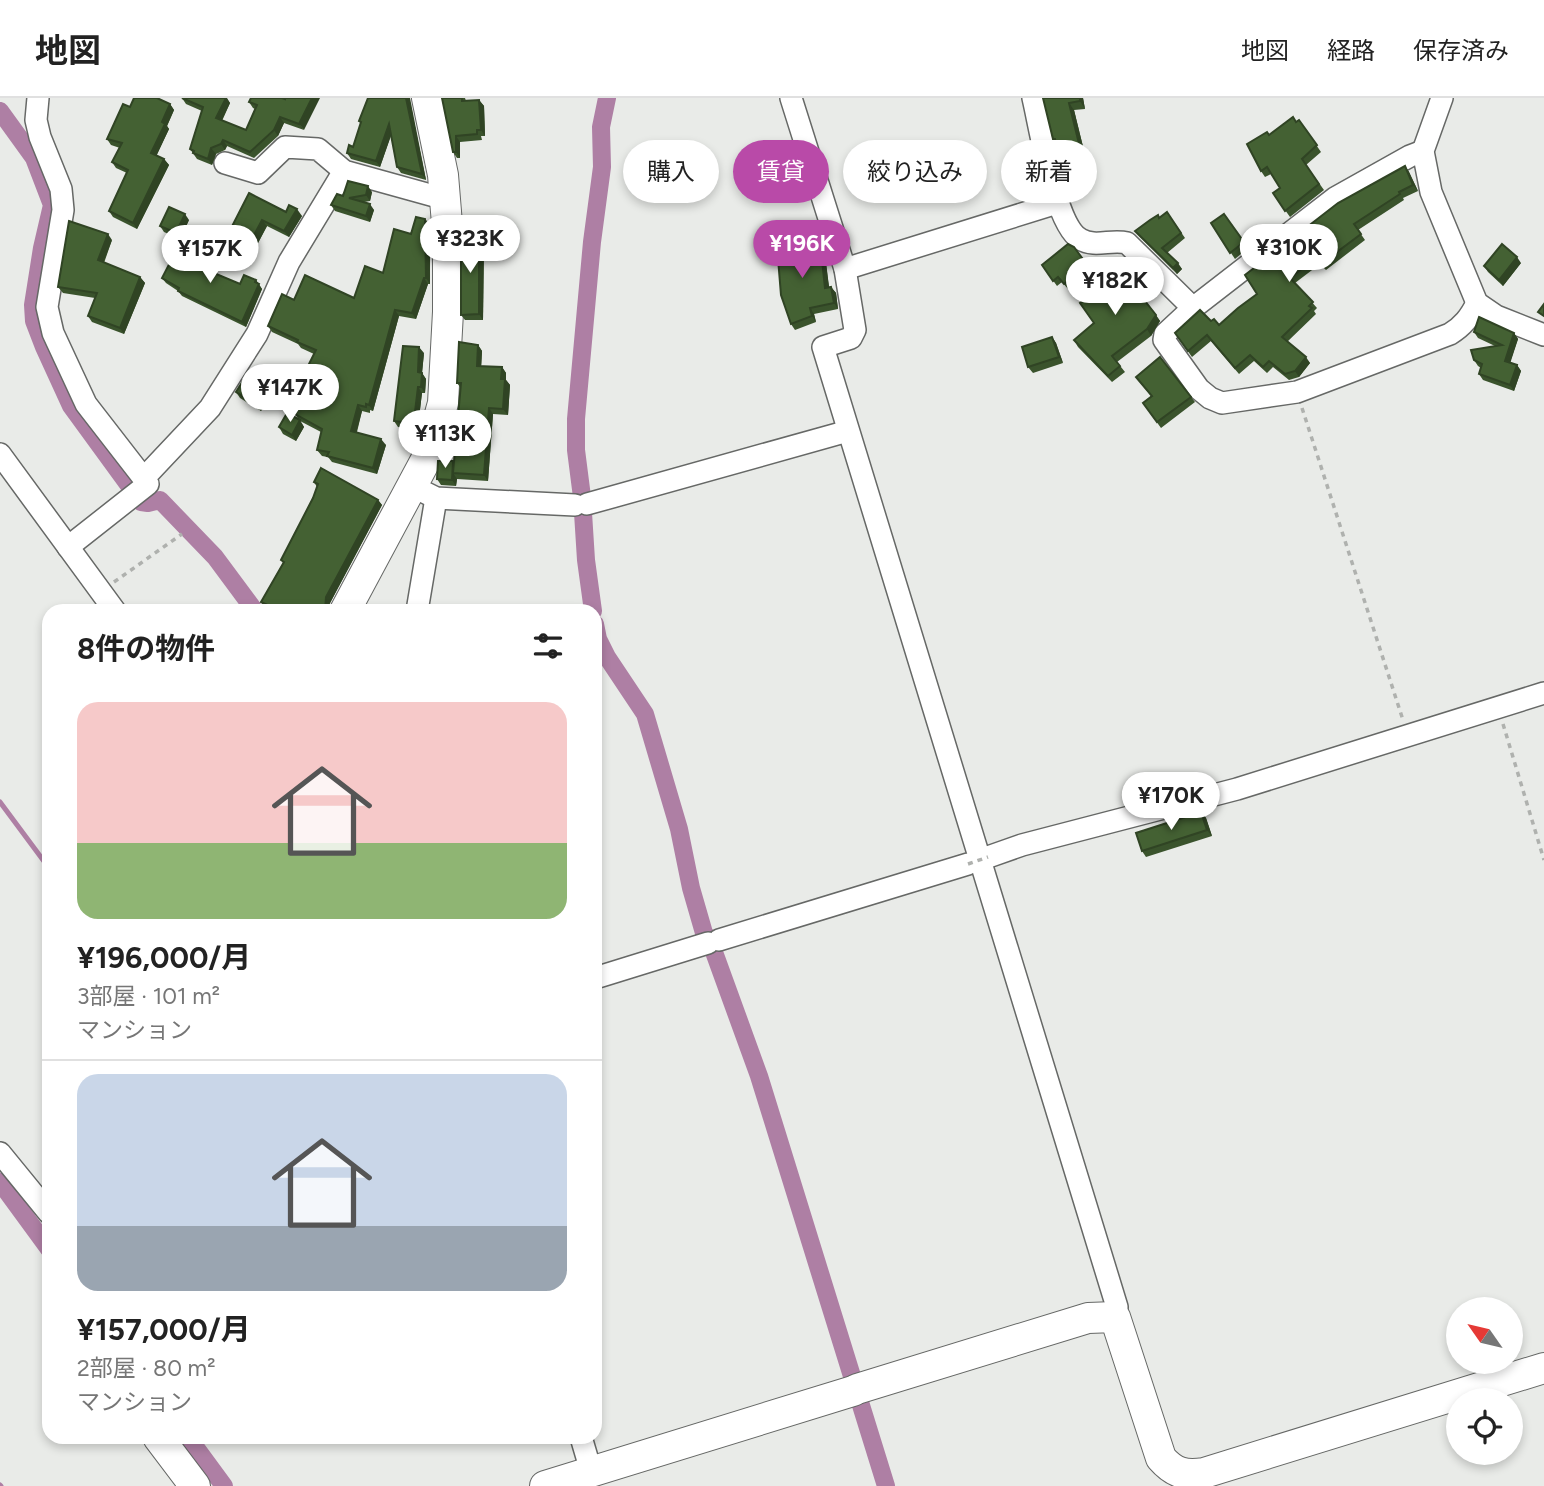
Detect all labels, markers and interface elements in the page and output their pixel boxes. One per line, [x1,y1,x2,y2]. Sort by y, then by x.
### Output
text: 地図 [35,31,101,70]
text: 地図 [1241,36,1289,65]
text: 経路 [1327,36,1375,65]
text: 保存済み [1413,36,1509,65]
chip: 購入 [623,140,719,203]
chip: 賃貸 [733,140,829,203]
chip: 絞り込み [843,140,987,203]
chip: 新着 [1001,140,1097,203]
pin: ¥323K [421,216,519,275]
pin: ¥196K [753,220,851,280]
text: ¥323K [436,224,504,252]
pin: ¥310K [1240,225,1338,284]
pin: ¥157K [161,226,259,285]
text: ¥196K [769,229,835,257]
text: ¥310K [1256,233,1322,261]
text: ¥157K [178,234,242,262]
pin: ¥182K [1066,258,1164,317]
text: ¥182K [1082,266,1148,294]
pin: ¥147K [241,364,339,424]
text: ¥147K [257,373,323,401]
pin: ¥113K [396,410,494,470]
text: ¥113K [414,419,476,447]
icon: filters [529,627,567,665]
text: 8件の物件 [77,630,215,667]
icon: home [259,748,385,874]
pin: ¥170K [1122,772,1220,832]
text: ¥170K [1138,781,1204,809]
text: ¥196,000/月 [77,939,251,976]
text: 3部屋 · 101 m² [77,982,220,1010]
text: マンション [77,1016,192,1044]
icon: home [259,1120,385,1246]
north arrow [1446,1297,1522,1374]
map controls [1446,1297,1523,1465]
text: ¥157,000/月 [77,1311,251,1348]
text: 2部屋 · 80 m² [77,1354,215,1382]
text: マンション [77,1388,192,1416]
button: locate [1446,1388,1523,1465]

